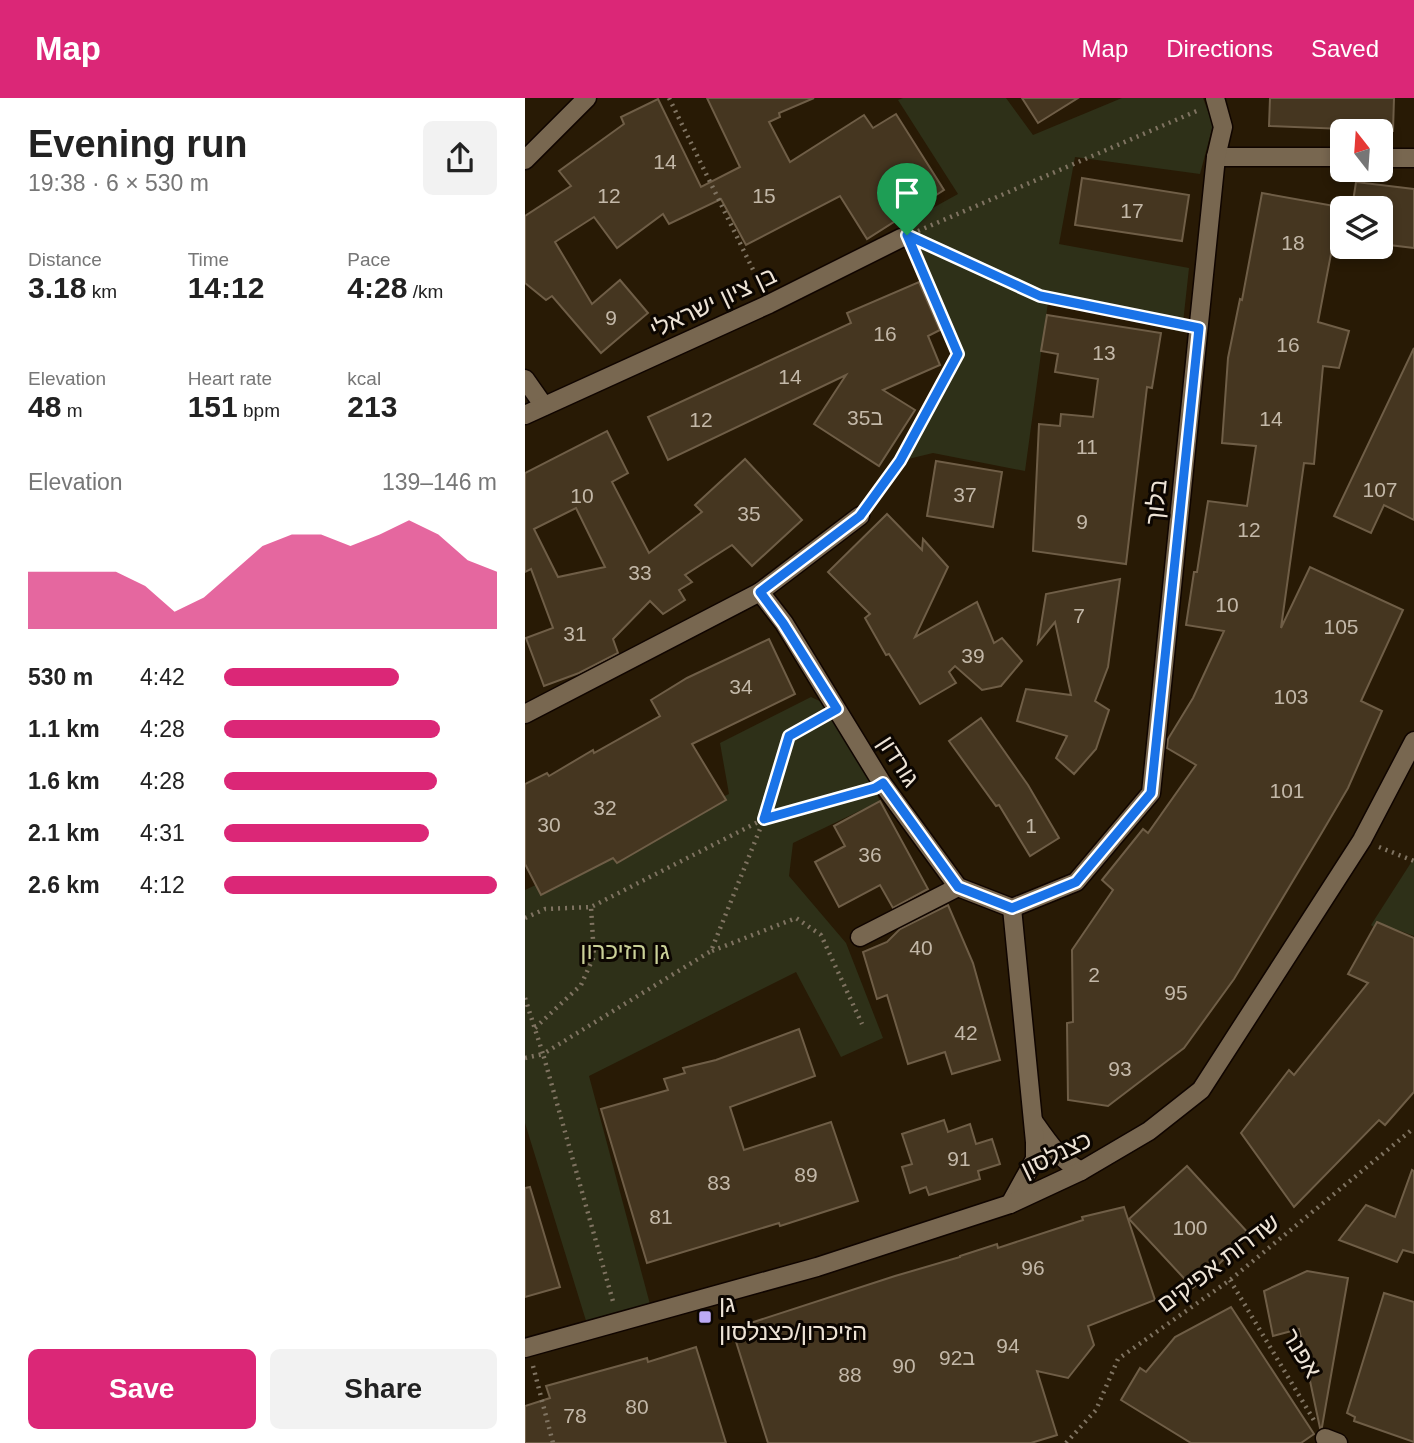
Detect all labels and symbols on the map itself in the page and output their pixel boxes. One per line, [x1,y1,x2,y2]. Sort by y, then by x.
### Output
north arrow [1330,119,1393,182]
house number: 14 [653,150,677,173]
pin [877,163,937,235]
house number: 12 [597,184,621,207]
house number: 15 [752,184,776,207]
house number: 17 [1120,199,1144,222]
house number: 18 [1281,231,1305,254]
street label: בן ציון ישראלי [646,261,780,343]
house number: 9 [605,306,617,329]
house number: 16 [873,322,897,345]
house number: 16 [1276,333,1300,356]
house number: 13 [1092,341,1116,364]
house number: 14 [778,365,802,388]
house number: 35ב [847,406,883,429]
house number: 14 [1259,407,1283,430]
house number: 12 [689,408,713,431]
house number: 11 [1076,435,1098,458]
street label: בלוך [1140,478,1172,526]
house number: 107 [1362,478,1398,501]
house number: 37 [953,483,977,506]
house number: 10 [570,484,594,507]
house number: 35 [737,502,761,525]
house number: 9 [1076,510,1088,533]
house number: 12 [1237,518,1261,541]
house number: 33 [628,561,652,584]
house number: 10 [1215,593,1239,616]
house number: 7 [1073,604,1085,627]
house number: 105 [1323,615,1359,638]
house number: 31 [563,622,587,645]
house number: 39 [961,644,985,667]
house number: 34 [729,675,753,698]
house number: 103 [1273,685,1309,708]
street label: גורדון [873,731,925,791]
house number: 101 [1269,779,1305,802]
house number: 32 [593,796,617,819]
house number: 30 [537,813,561,836]
house number: 1 [1025,814,1037,837]
house number: 36 [858,843,882,866]
house number: 40 [909,936,933,959]
park label: גן הזיכרון [580,937,670,964]
house number: 2 [1088,963,1100,986]
house number: 95 [1164,981,1188,1004]
house number: 42 [954,1021,978,1044]
house number: 93 [1108,1057,1132,1080]
street label: כצנלסון [1016,1125,1096,1183]
house number: 91 [947,1147,971,1170]
house number: 89 [794,1163,818,1186]
house number: 83 [707,1171,731,1194]
house number: 81 [649,1205,673,1228]
street label: שדרות אפיקים [1152,1209,1284,1317]
house number: 100 [1172,1216,1208,1239]
house number: 96 [1021,1256,1045,1279]
place label: גן הזיכרון/כצנלסון [719,1290,867,1345]
marker: גן הזיכרון/כצנלסון [697,1309,713,1325]
street label: אפנר [1277,1324,1327,1382]
house number: 94 [996,1334,1020,1357]
house number: 92ב [939,1346,975,1369]
house number: 90 [892,1354,916,1377]
house number: 88 [838,1363,862,1386]
house number: 80 [625,1395,649,1418]
house number: 78 [563,1404,587,1427]

